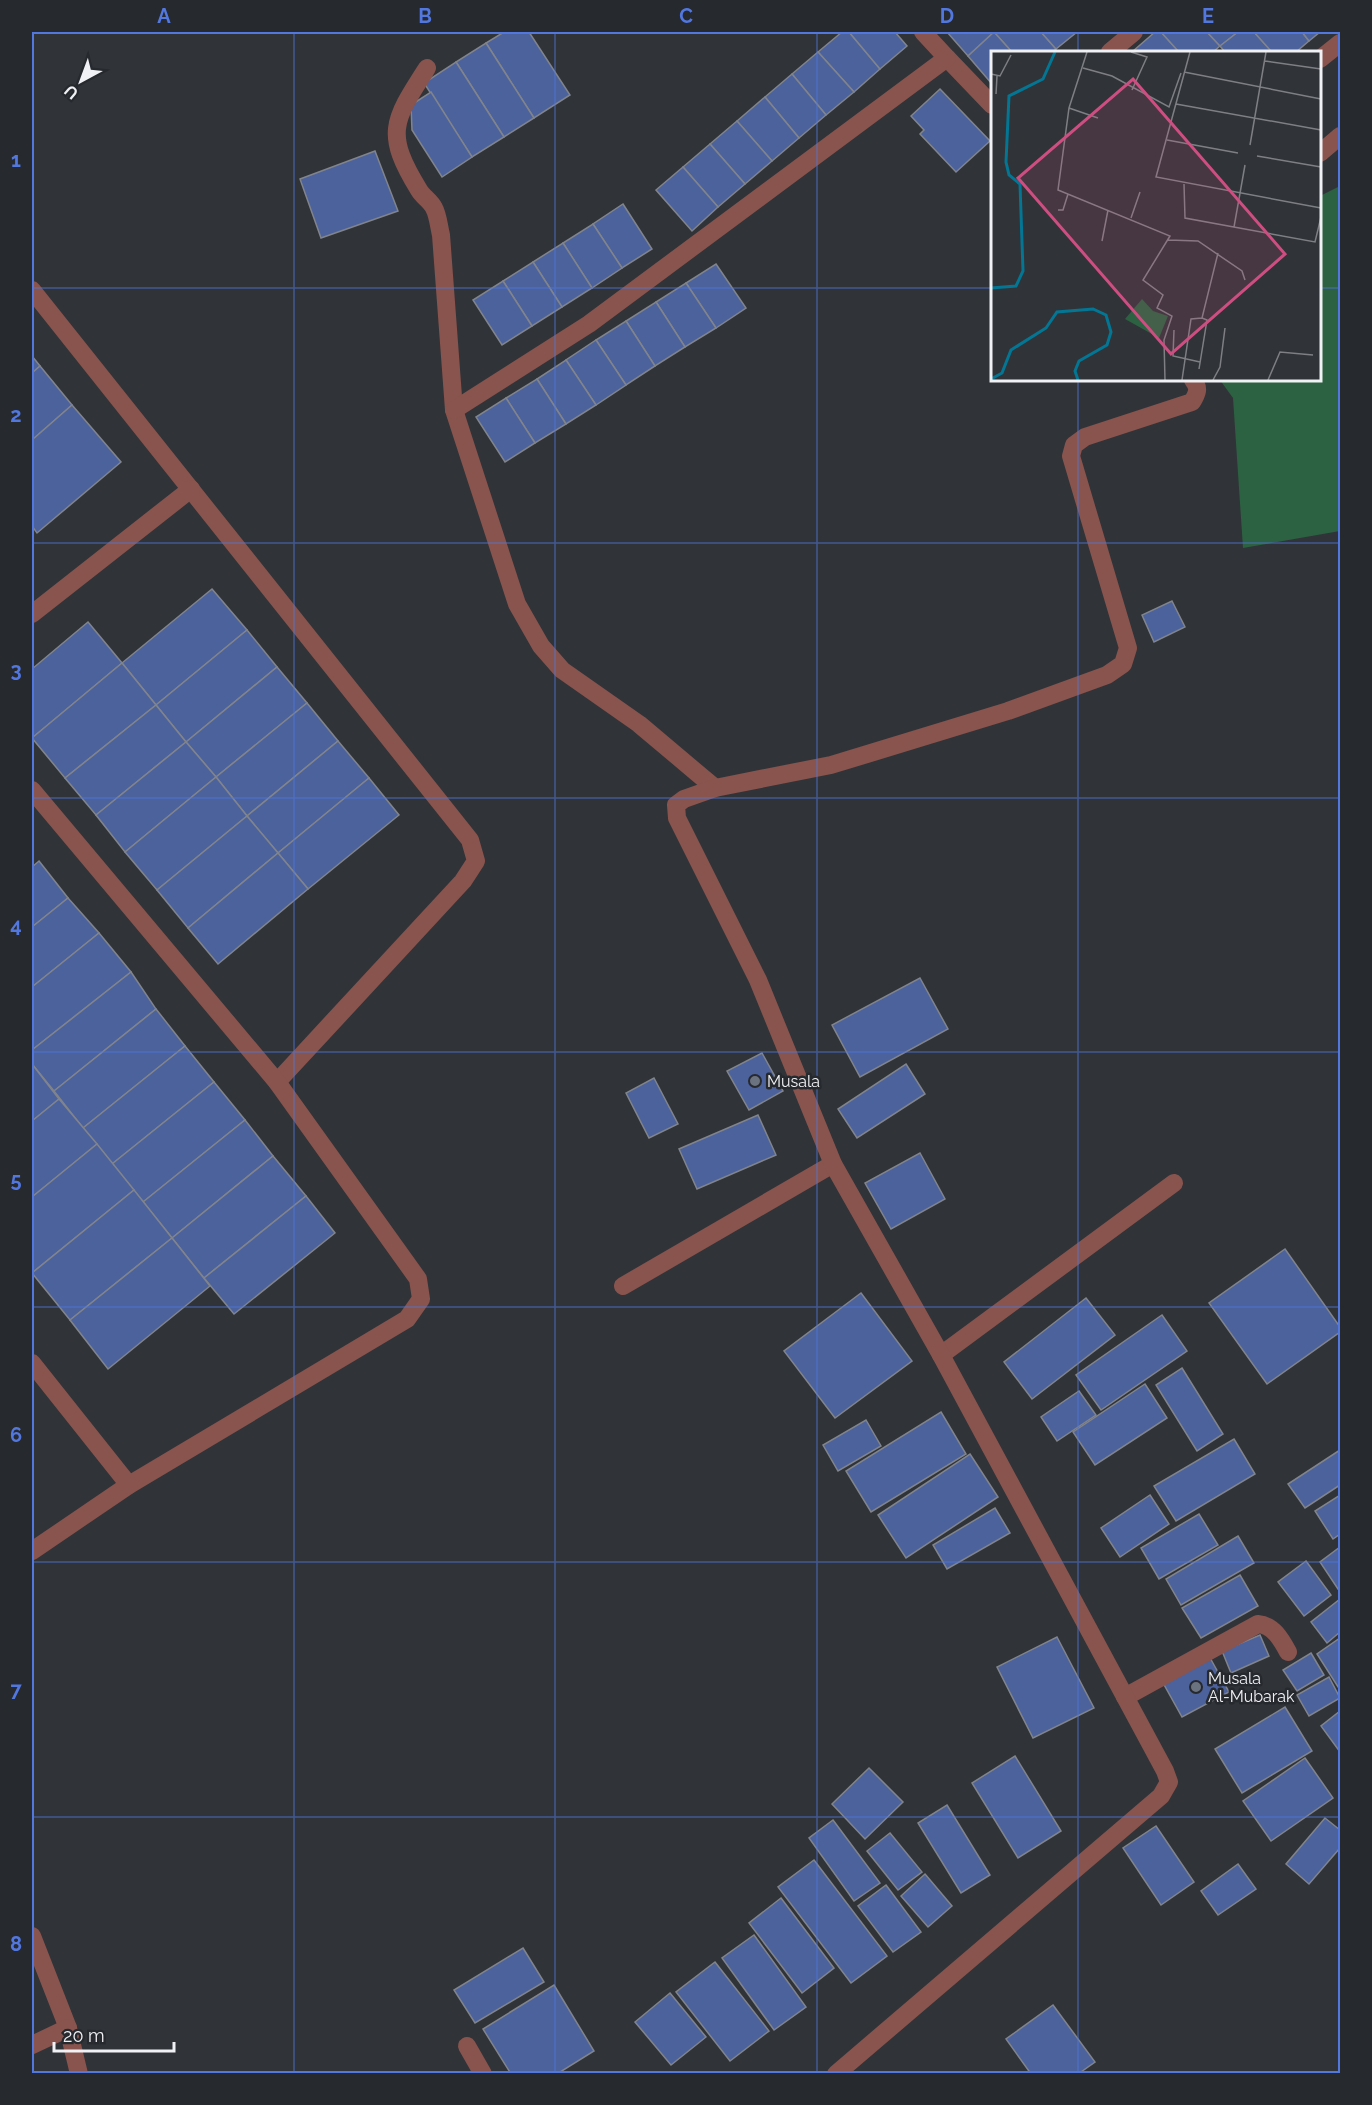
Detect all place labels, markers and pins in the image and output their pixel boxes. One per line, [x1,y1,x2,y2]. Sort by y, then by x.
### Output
place label: Musala [767,1072,820,1091]
marker: Musala [748,1074,762,1088]
place label: Musala Al-Mubarak [1208,1669,1295,1706]
marker: Musala Al-Mubarak [1189,1680,1203,1694]

